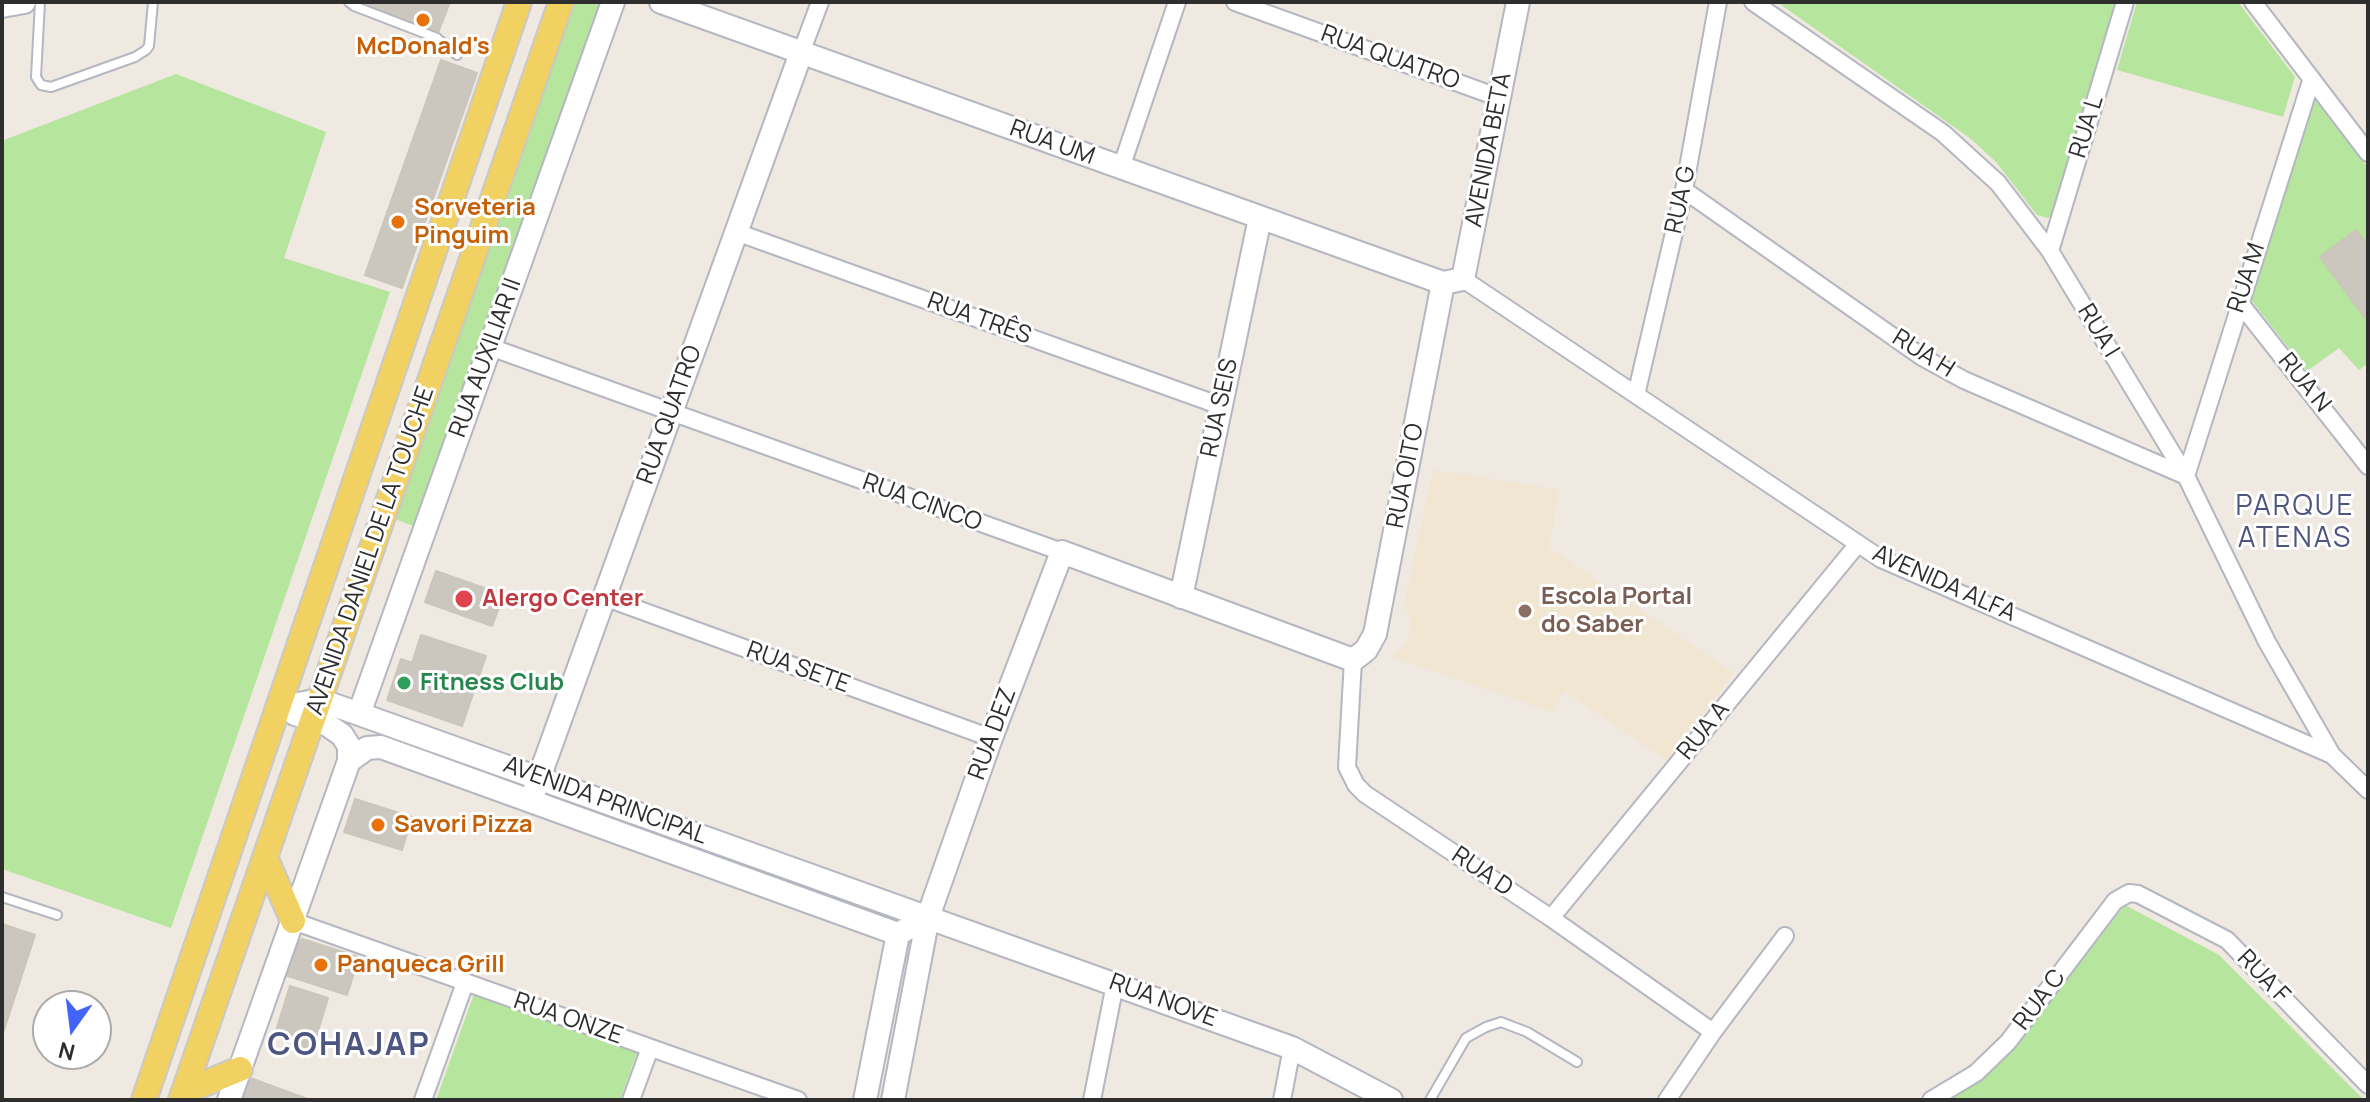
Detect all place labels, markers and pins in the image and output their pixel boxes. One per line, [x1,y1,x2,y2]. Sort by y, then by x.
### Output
marker: McDonald's [414,11,432,29]
place label: McDonald's [356,33,490,61]
place label: Sorveteria Pinguim [414,194,536,250]
marker: Sorveteria Pinguim [389,213,407,231]
place label: Escola Portal do Saber [1541,583,1692,639]
place label: Alergo Center [482,585,643,613]
marker: Alergo Center [453,588,475,610]
marker: Escola Portal do Saber [1516,602,1534,620]
place label: Fitness Club [420,669,564,697]
marker: Fitness Club [395,674,413,692]
place label: Savori Pizza [394,811,533,839]
marker: Savori Pizza [369,816,387,834]
place label: Panqueca Grill [337,951,505,979]
marker: Panqueca Grill [312,956,330,974]

